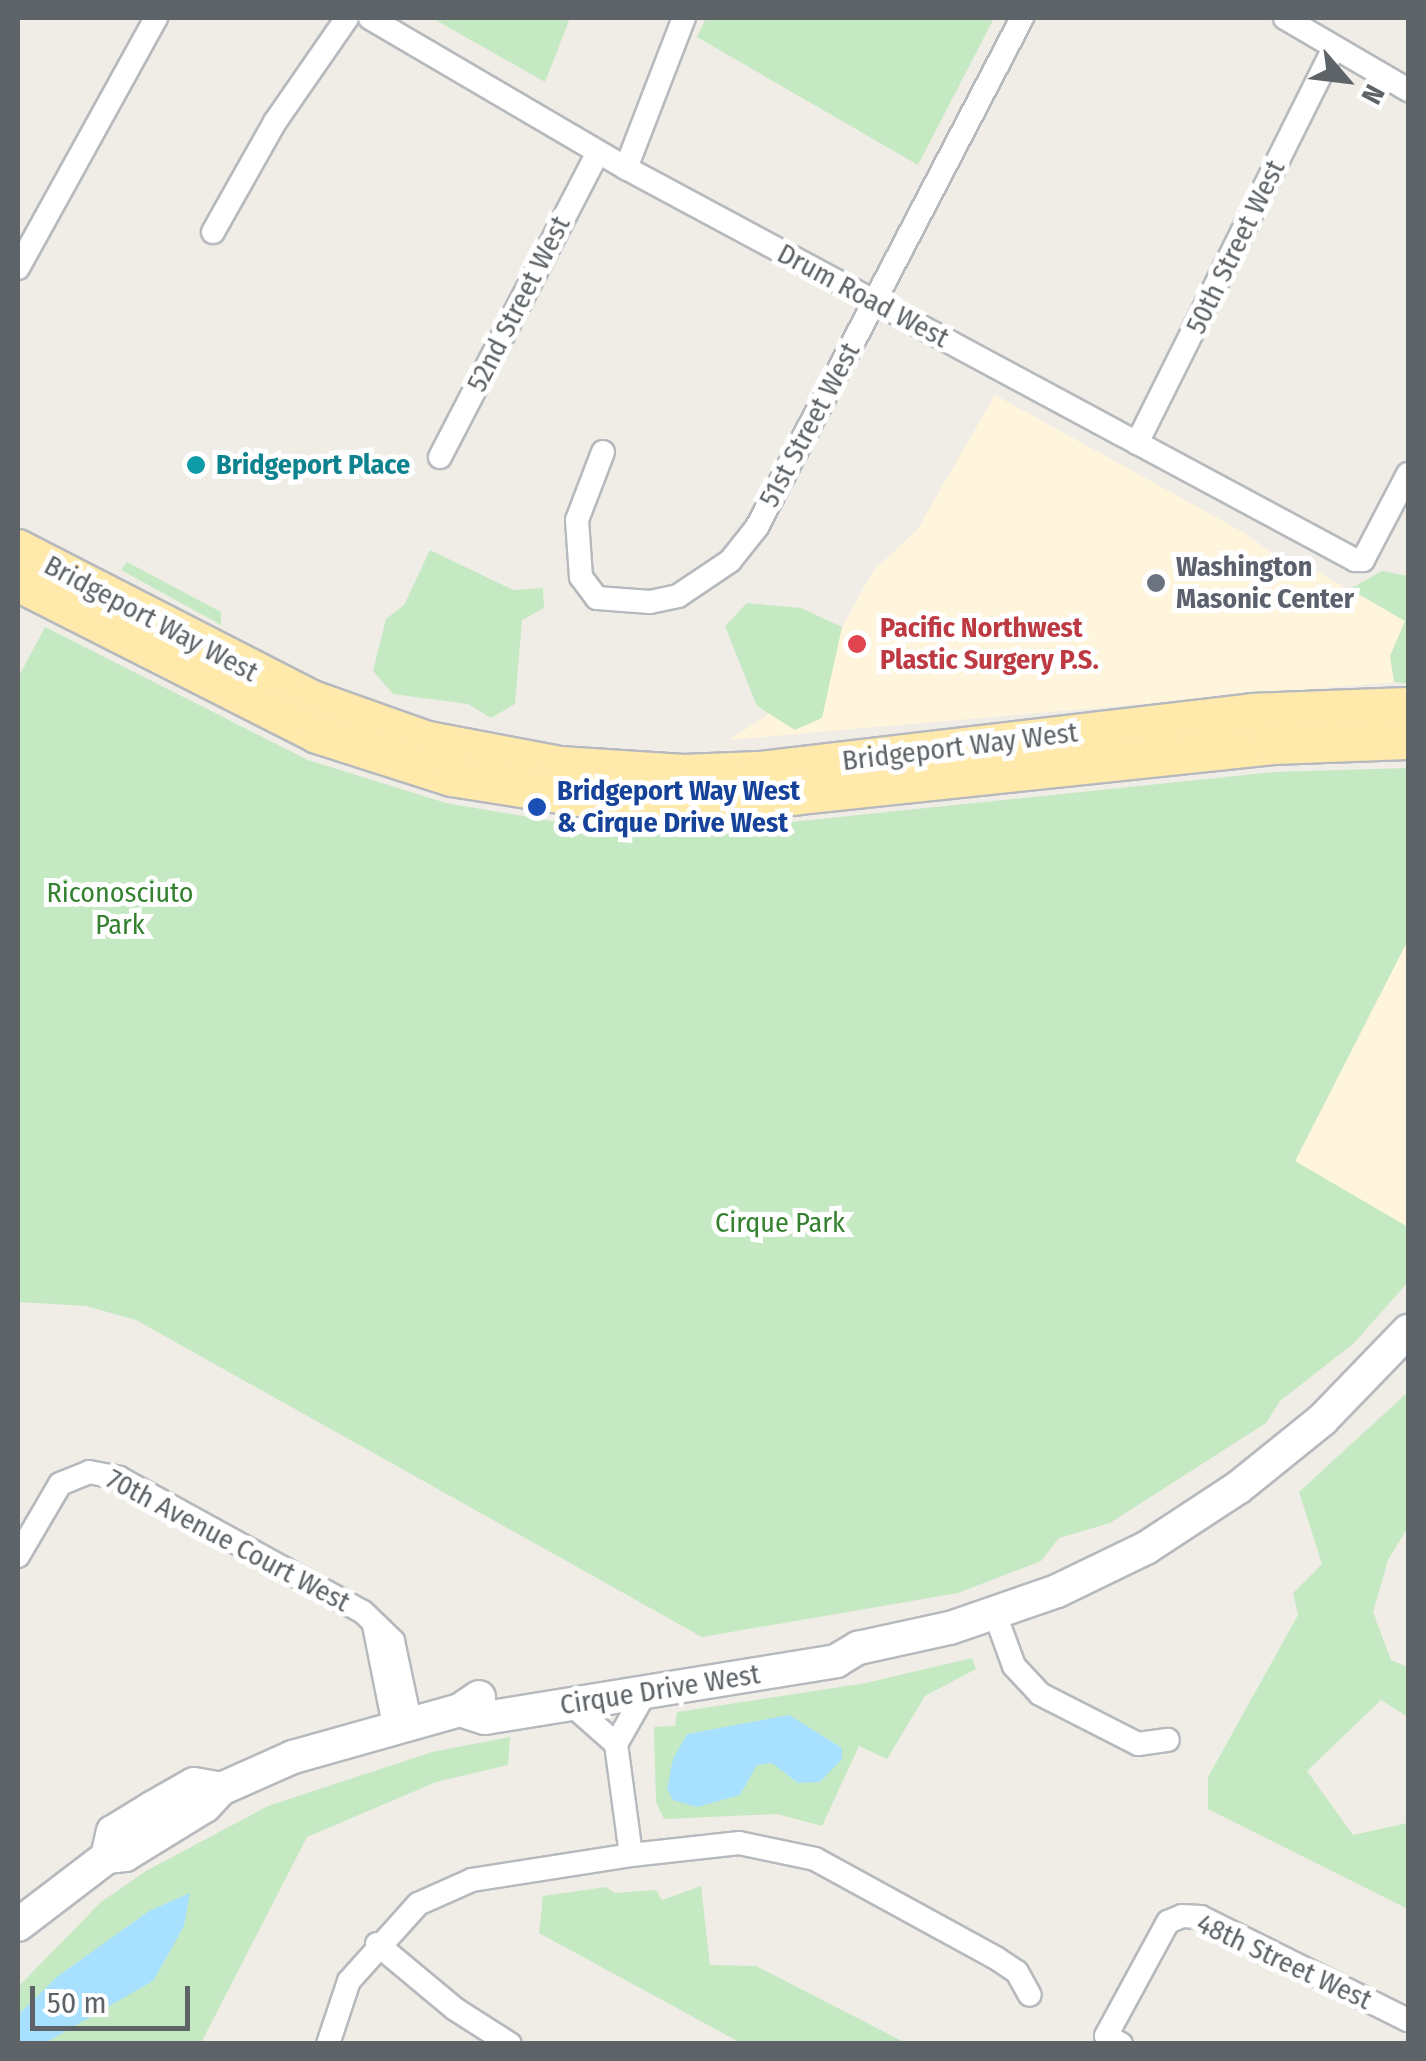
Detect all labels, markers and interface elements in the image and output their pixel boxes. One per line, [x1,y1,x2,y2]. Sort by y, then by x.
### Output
north arrow [1296,30,1396,130]
text: N [1354,79,1391,109]
street label: 50th Street West [1179,155,1293,339]
street label: 52nd Street West [460,211,578,397]
street label: Drum Road West [772,237,954,355]
street label: 51st Street West [753,337,867,513]
place label: Bridgeport Place [216,448,410,482]
marker: Bridgeport Place [185,454,207,476]
street label: Bridgeport Way West [38,549,264,689]
place label: Washington Masonic Center [1176,550,1354,616]
marker: Washington Masonic Center [1145,572,1167,594]
place label: Pacific Northwest Plastic Surgery P.S. [880,611,1099,677]
marker: Pacific Northwest Plastic Surgery P.S. [844,631,870,657]
street label: Bridgeport Way West [840,716,1080,778]
place label: Bridgeport Way West & Cirque Drive West [557,774,800,840]
marker: Bridgeport Way West & Cirque Drive West [526,796,548,818]
park label: Riconosciuto Park [46,876,194,942]
park label: Cirque Park [715,1206,845,1240]
street label: 70th Avenue Court West [100,1463,356,1619]
street label: Cirque Drive West [558,1658,762,1722]
street label: 48th Street West [1191,1907,1377,2017]
scale bar [35,1966,195,2028]
text: 50 m [47,1985,107,2021]

